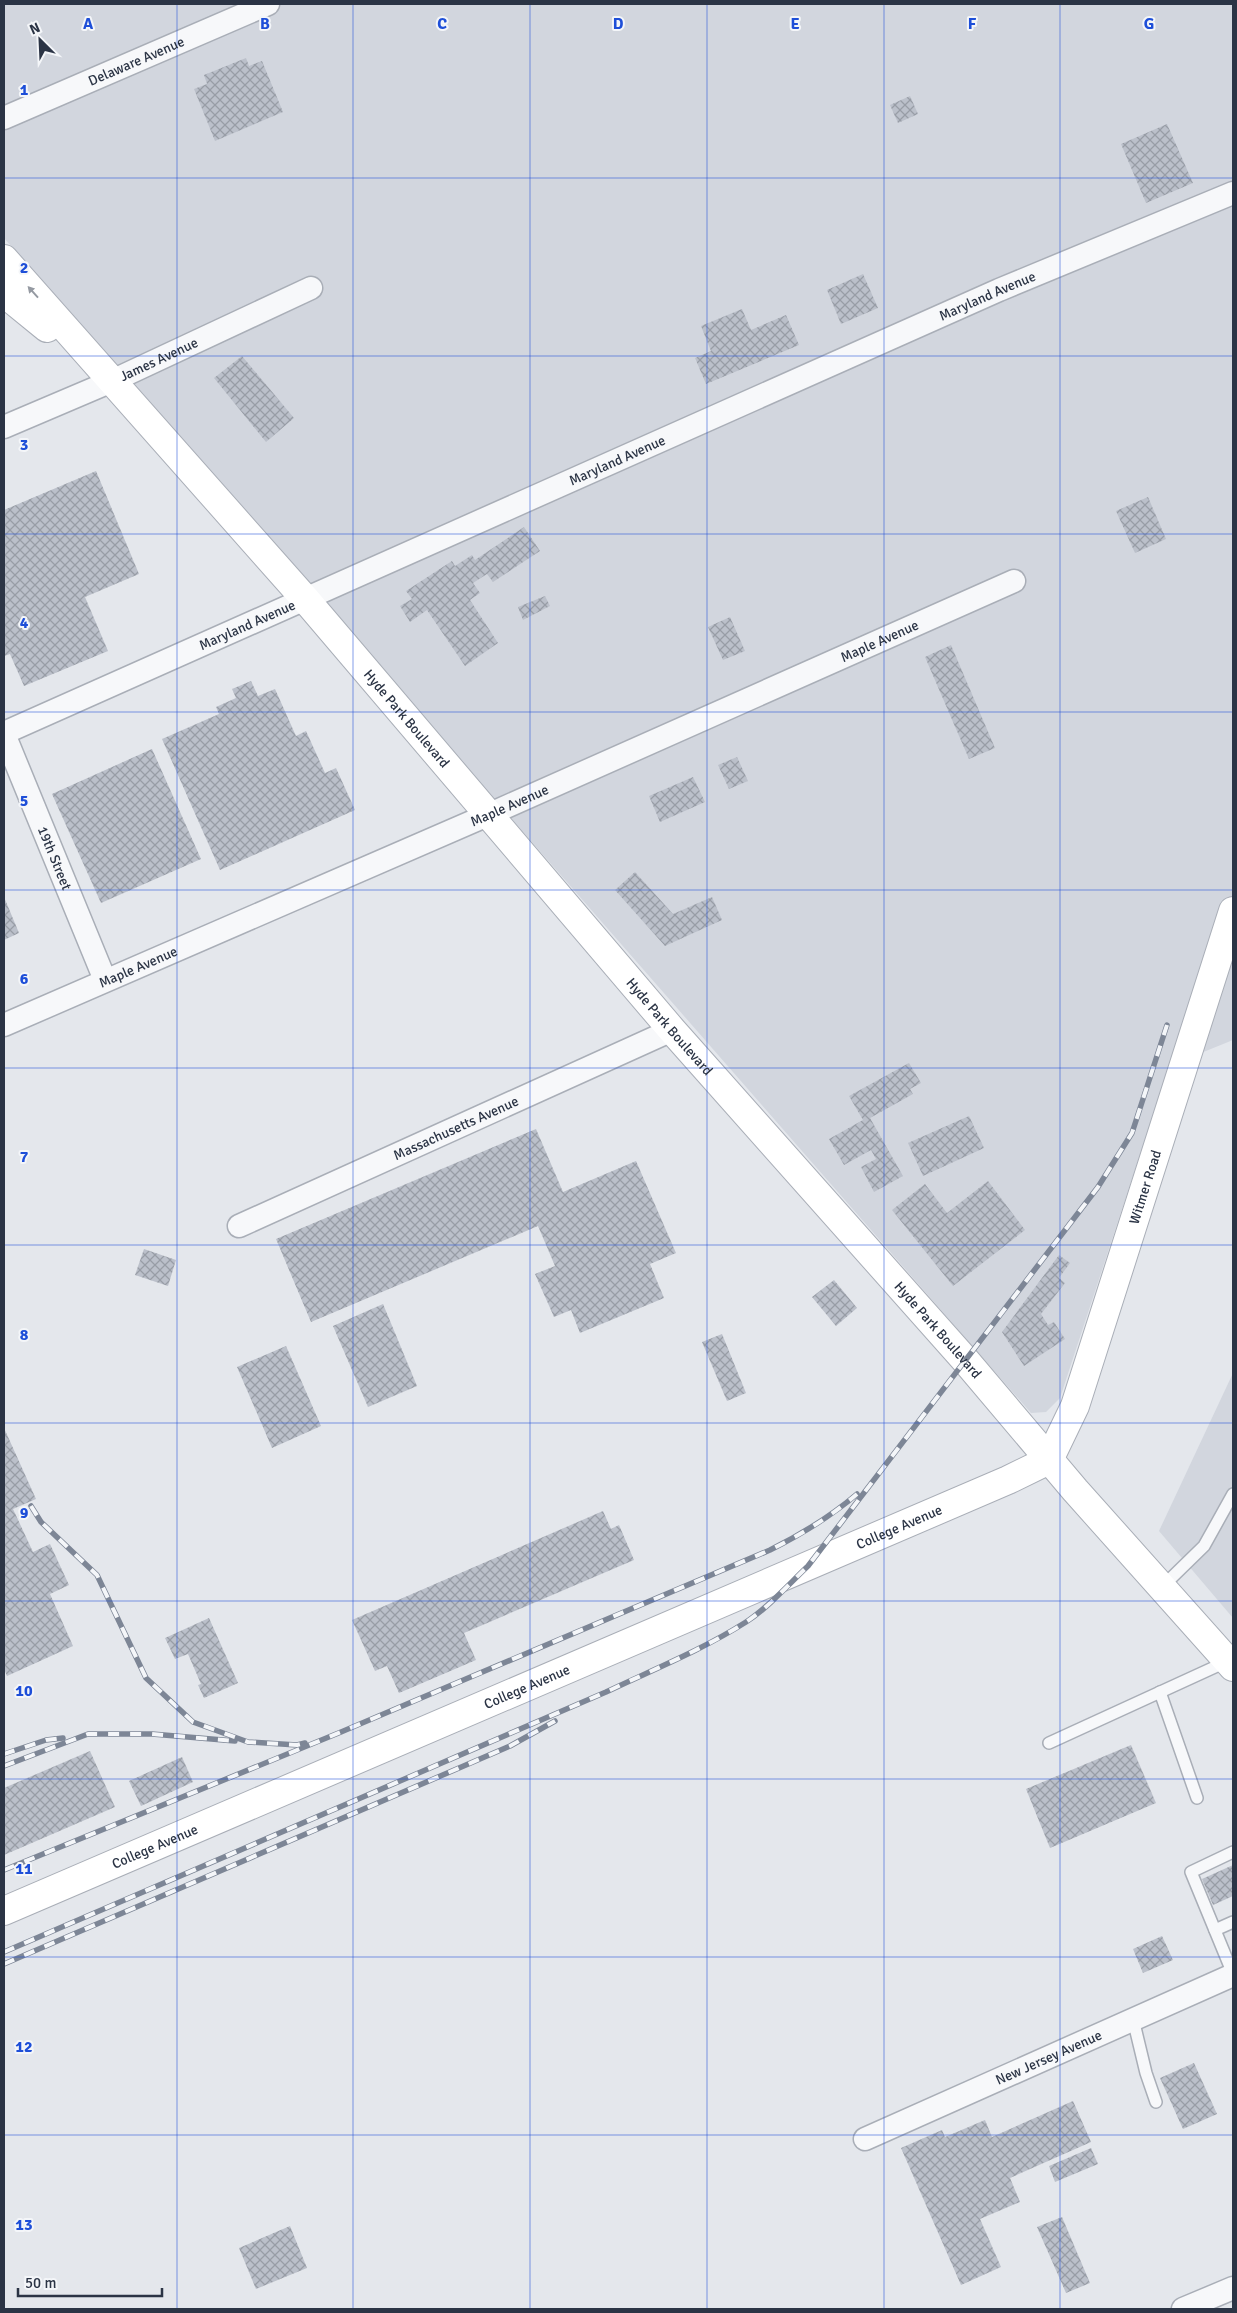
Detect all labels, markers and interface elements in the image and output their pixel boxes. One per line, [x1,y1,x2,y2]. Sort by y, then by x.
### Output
text: A [83,14,94,34]
text: B [260,14,270,34]
text: C [437,14,447,34]
text: D [613,14,624,34]
text: E [790,14,800,34]
text: F [968,14,977,34]
text: G [1144,14,1154,34]
north arrow [15,15,65,65]
text: N [27,19,43,38]
street label: Delaware Avenue [86,33,187,89]
text: 1 [20,80,29,100]
text: 2 [20,258,28,278]
street label: Maryland Avenue [936,267,1038,324]
one-way arrow [27,287,39,299]
street label: James Avenue [117,334,201,385]
street label: Maryland Avenue [566,431,668,489]
text: 3 [20,435,28,455]
street label: Maryland Avenue [196,596,298,654]
text: 4 [20,613,29,633]
street label: Maple Avenue [838,616,921,666]
street label: Hyde Park Boulevard [360,666,453,771]
street label: Maple Avenue [468,781,551,830]
text: 5 [20,791,28,811]
street label: 19th Street [34,824,76,892]
street label: Maple Avenue [96,942,180,991]
text: 6 [20,969,29,989]
street label: Hyde Park Boulevard [623,974,717,1079]
street label: Massachusetts Avenue [391,1092,521,1164]
text: 7 [20,1147,29,1167]
street label: Witmer Road [1125,1148,1165,1226]
street label: Hyde Park Boulevard [891,1278,985,1382]
text: 8 [20,1325,29,1345]
street label: College Avenue [853,1501,945,1553]
text: 9 [20,1503,29,1523]
street label: College Avenue [481,1661,572,1712]
text: 10 [15,1681,33,1701]
street label: College Avenue [109,1820,200,1872]
text: 11 [15,1859,33,1879]
street label: New Jersey Avenue [993,2026,1104,2088]
text: 12 [15,2037,33,2057]
text: 13 [15,2215,33,2235]
scale bar [18,2266,161,2298]
text: 50 m [25,2274,56,2292]

